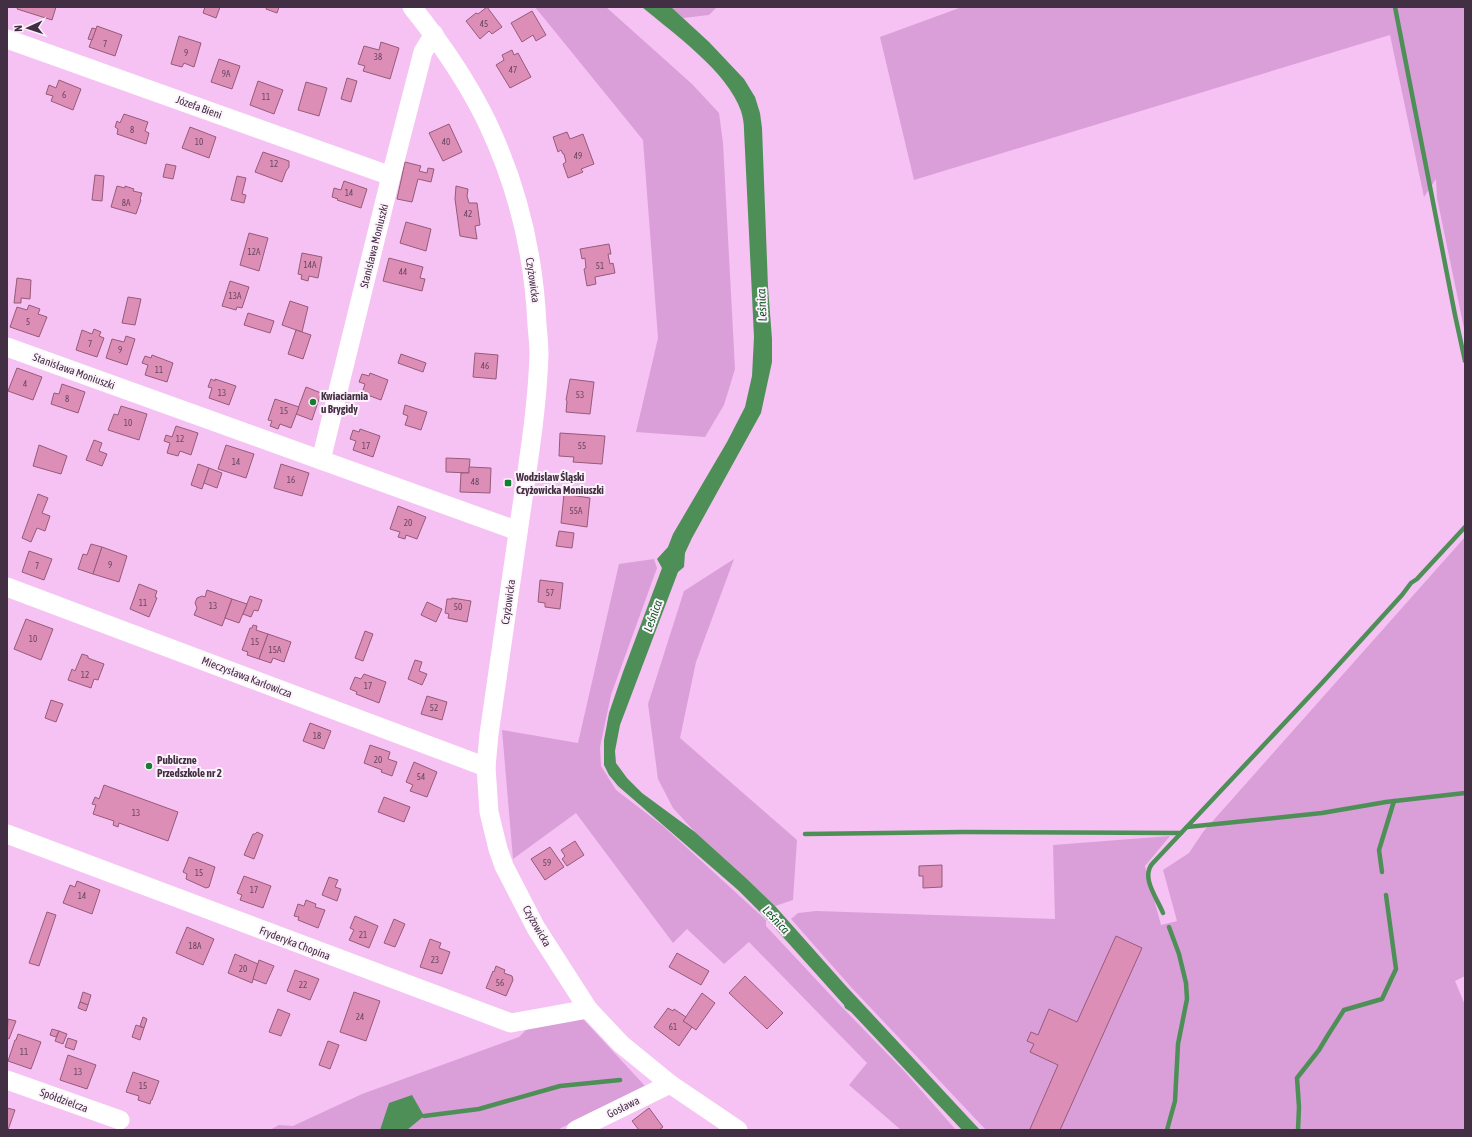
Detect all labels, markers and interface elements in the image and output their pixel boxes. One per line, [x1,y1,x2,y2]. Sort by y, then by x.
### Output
north arrow [8,8,48,48]
house number: 45 [480,19,488,29]
text: N [12,25,24,32]
house number: 7 [103,39,107,49]
house number: 9 [184,48,188,58]
house number: 38 [374,52,382,62]
house number: 47 [509,65,517,75]
house number: 9A [222,69,231,79]
house number: 6 [62,90,66,100]
house number: 11 [262,92,270,102]
street label: Józefa Bieni [175,93,223,121]
house number: 8 [130,125,134,135]
house number: 10 [195,137,203,147]
house number: 40 [442,137,450,147]
house number: 49 [574,151,582,161]
house number: 12 [270,159,278,169]
house number: 14 [345,188,353,198]
house number: 8A [122,198,131,208]
street label: Stanisława Moniuszki [358,203,390,289]
house number: 42 [464,209,472,219]
house number: 12A [248,247,261,257]
street label: Czyżowicka [524,257,542,303]
house number: 14A [304,260,317,270]
house number: 51 [596,261,604,271]
house number: 44 [399,267,407,277]
water label: Leśnica [754,288,770,322]
house number: 13A [229,291,242,301]
house number: 5 [26,317,30,327]
house number: 7 [88,339,92,349]
house number: 9 [118,345,122,355]
street label: Stanisława Moniuszki [31,351,117,391]
house number: 46 [481,361,489,371]
house number: 11 [155,365,163,375]
house number: 4 [23,379,27,389]
house number: 13 [218,388,226,398]
place label: Kwiaciarnia u Brygidy [321,390,368,415]
house number: 53 [576,390,584,400]
house number: 8 [65,394,69,404]
marker: Kwiaciarnia u Brygidy [308,397,318,407]
house number: 15 [280,406,288,416]
house number: 10 [124,418,132,428]
house number: 12 [176,434,184,444]
house number: 17 [362,441,370,451]
house number: 55 [578,441,586,451]
house number: 14 [232,457,240,467]
place label: Wodzisław Śląski Czyżowicka Moniuszki [515,471,604,496]
house number: 16 [287,475,295,485]
house number: 48 [471,477,479,487]
marker: Wodzisław Śląski Czyżowicka Moniuszki [503,478,513,488]
house number: 55A [570,506,583,516]
house number: 20 [404,518,412,528]
house number: 9 [108,560,112,570]
house number: 7 [35,561,39,571]
street label: Czyżowicka [499,579,517,625]
house number: 57 [546,588,554,598]
house number: 11 [139,598,147,608]
water label: Leśnica [641,598,665,634]
house number: 13 [209,601,217,611]
house number: 50 [454,602,462,612]
house number: 10 [29,634,37,644]
house number: 15 [251,637,259,647]
house number: 15A [269,645,282,655]
street label: Mieczysława Karłowicza [200,654,294,700]
house number: 12 [81,670,89,680]
house number: 17 [364,681,372,691]
house number: 52 [430,703,438,713]
house number: 18 [313,731,321,741]
place label: Publiczne Przedszkole nr 2 [157,754,222,779]
house number: 20 [374,755,382,765]
marker: Publiczne Przedszkole nr 2 [144,761,154,771]
house number: 54 [417,772,425,782]
house number: 13 [132,808,140,818]
house number: 59 [543,858,551,868]
house number: 15 [195,868,203,878]
house number: 17 [250,885,258,895]
house number: 14 [78,891,86,901]
street label: Czyżowicka [520,903,554,949]
water label: Leśnica [760,903,793,937]
street label: Fryderyka Chopina [258,924,332,962]
house number: 21 [359,930,367,940]
house number: 18A [189,941,202,951]
house number: 23 [431,955,439,965]
house number: 20 [239,964,247,974]
house number: 56 [496,978,504,988]
house number: 22 [299,980,307,990]
house number: 24 [356,1012,364,1022]
house number: 61 [669,1022,677,1032]
house number: 11 [20,1047,28,1057]
house number: 13 [74,1067,82,1077]
house number: 15 [139,1081,147,1091]
street label: Spółdzielcza [38,1086,90,1114]
street label: Gosława [605,1094,641,1120]

